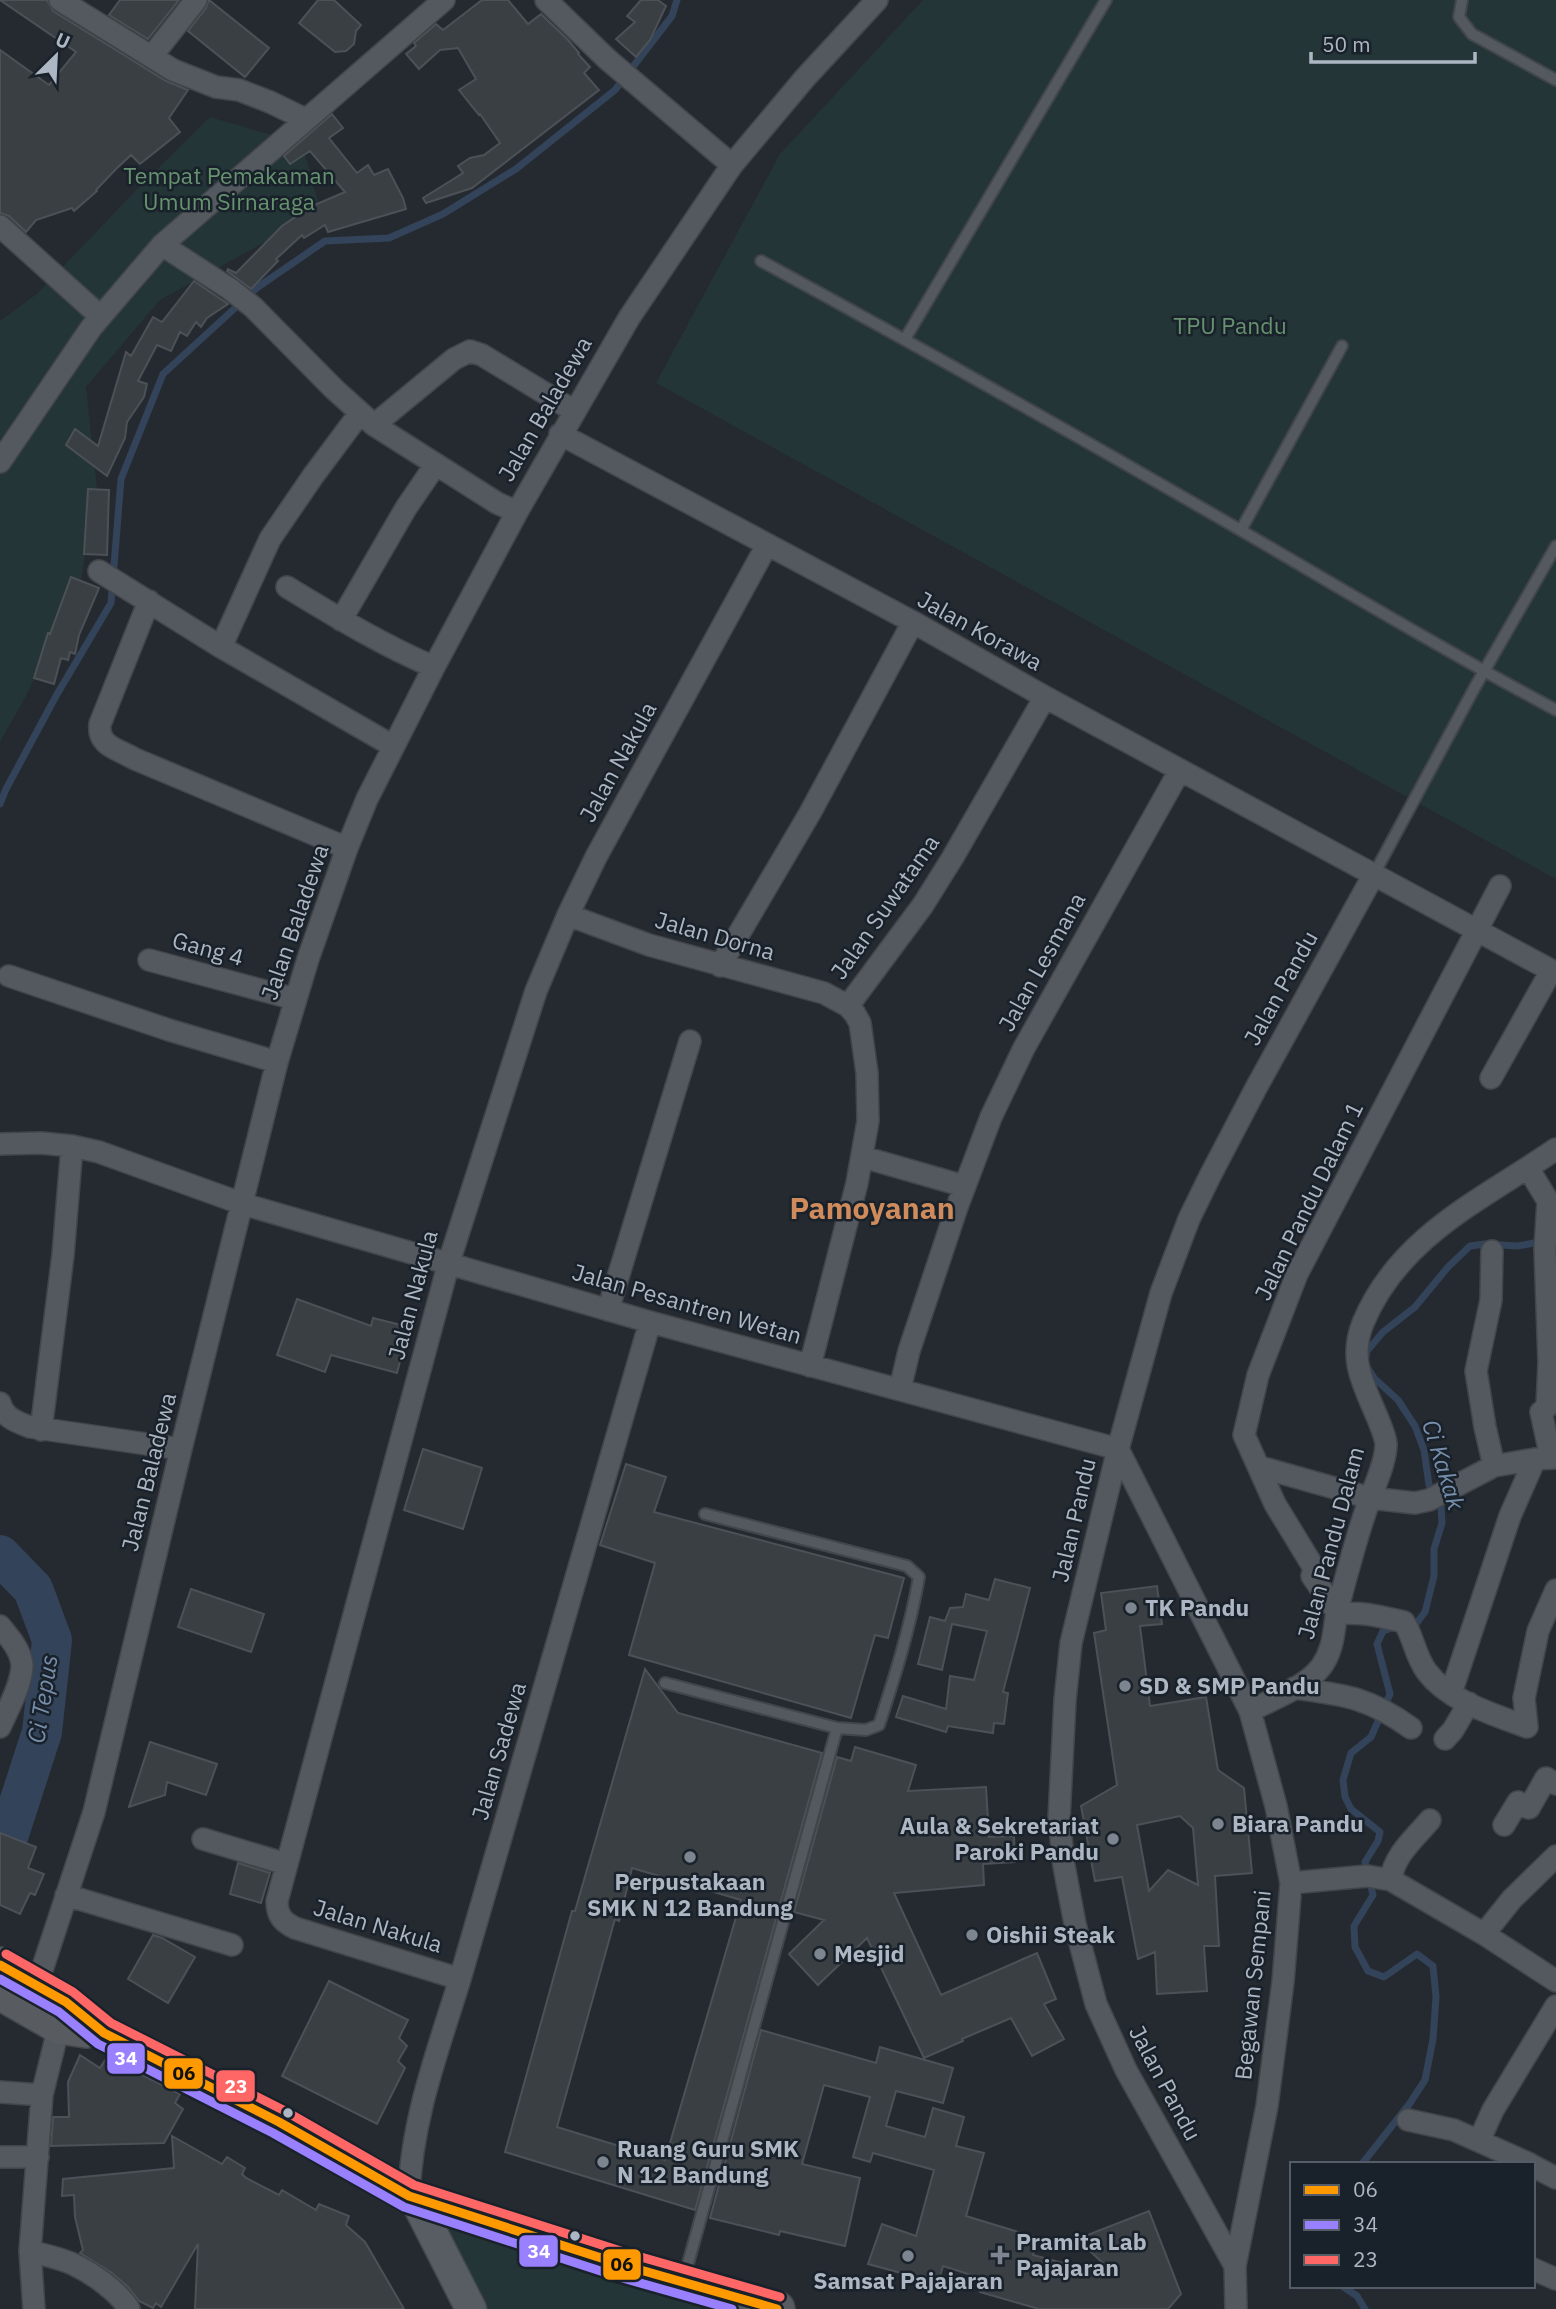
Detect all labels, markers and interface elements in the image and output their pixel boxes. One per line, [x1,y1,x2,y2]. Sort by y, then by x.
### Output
north arrow [21,21,91,91]
scale bar [1311,21,1476,65]
text: U [52,27,74,54]
text: 50 m [1322,30,1371,58]
park label: Tempat Pemakaman Umum Sirnaraga [123,160,335,216]
park label: TPU Pandu [1173,310,1287,340]
street label: Jalan Baladewa [491,331,598,486]
street label: Jalan Korawa [913,583,1048,677]
street label: Jalan Nakula [572,696,663,827]
street label: Jalan Suwatama [823,828,945,985]
street label: Jalan Baladewa [253,840,335,1003]
street label: Jalan Lesmana [991,887,1092,1036]
street label: Jalan Dorna [652,904,779,966]
street label: Gang 4 [169,924,247,972]
street label: Jalan Pandu [1236,925,1324,1050]
street label: Jalan Pandu Dalam 1 [1247,1096,1369,1305]
district label: Pamoyanan [789,1188,955,1227]
street label: Jalan Nakula [380,1227,444,1363]
street label: Jalan Pesantren Wetan [569,1256,806,1350]
street label: Jalan Baladewa [114,1389,182,1554]
water label: Ci Kakak [1415,1416,1473,1514]
street label: Jalan Pandu Dalam [1290,1443,1370,1642]
street label: Jalan Pandu [1044,1455,1102,1585]
place label: TK Pandu [1145,1592,1249,1622]
marker: TK Pandu [1123,1600,1139,1616]
water label: Ci Tepus [19,1652,65,1745]
place label: SD & SMP Pandu [1139,1670,1320,1700]
street label: Jalan Sadewa [464,1678,532,1823]
marker: SD & SMP Pandu [1117,1678,1133,1694]
place label: Biara Pandu [1232,1808,1364,1838]
place label: Aula & Sekretariat Paroki Pandu [900,1810,1099,1866]
marker: Biara Pandu [1210,1816,1226,1832]
marker: Aula & Sekretariat Paroki Pandu [1105,1831,1121,1847]
marker: Perpustakaan SMK N 12 Bandung [682,1849,698,1865]
place label: Perpustakaan SMK N 12 Bandung [587,1866,793,1922]
street label: Begawan Sempani [1227,1889,1277,2081]
street label: Jalan Nakula [310,1891,446,1959]
place label: Oishii Steak [986,1919,1116,1949]
marker: Oishii Steak [964,1927,980,1943]
place label: Mesjid [834,1938,905,1968]
marker: Mesjid [812,1946,828,1962]
street label: Jalan Pandu [1123,2020,1209,2145]
line badge: 34 [106,2042,146,2075]
text: 34 [115,2046,137,2070]
line badge: 06 [163,2057,204,2090]
text: 06 [173,2061,195,2085]
line badge: 23 [215,2069,256,2103]
text: 23 [225,2074,247,2098]
unlabelled marker [281,2106,295,2120]
place label: Ruang Guru SMK N 12 Bandung [617,2133,799,2189]
marker: Ruang Guru SMK N 12 Bandung [595,2154,611,2170]
legend [1290,2162,1535,2288]
text: 06 [1353,2175,1378,2203]
text: 34 [1353,2210,1378,2238]
place label: Pramita Lab Pajajaran [1016,2226,1147,2282]
unlabelled marker [568,2229,582,2243]
line badge: 34 [518,2234,559,2268]
text: 34 [528,2239,550,2263]
marker: Pramita Lab Pajajaran [990,2245,1010,2265]
text: 23 [1353,2245,1378,2273]
line badge: 06 [602,2248,642,2281]
marker: Samsat Pajajaran [900,2248,916,2264]
text: 06 [611,2252,633,2276]
place label: Samsat Pajajaran [813,2265,1003,2295]

